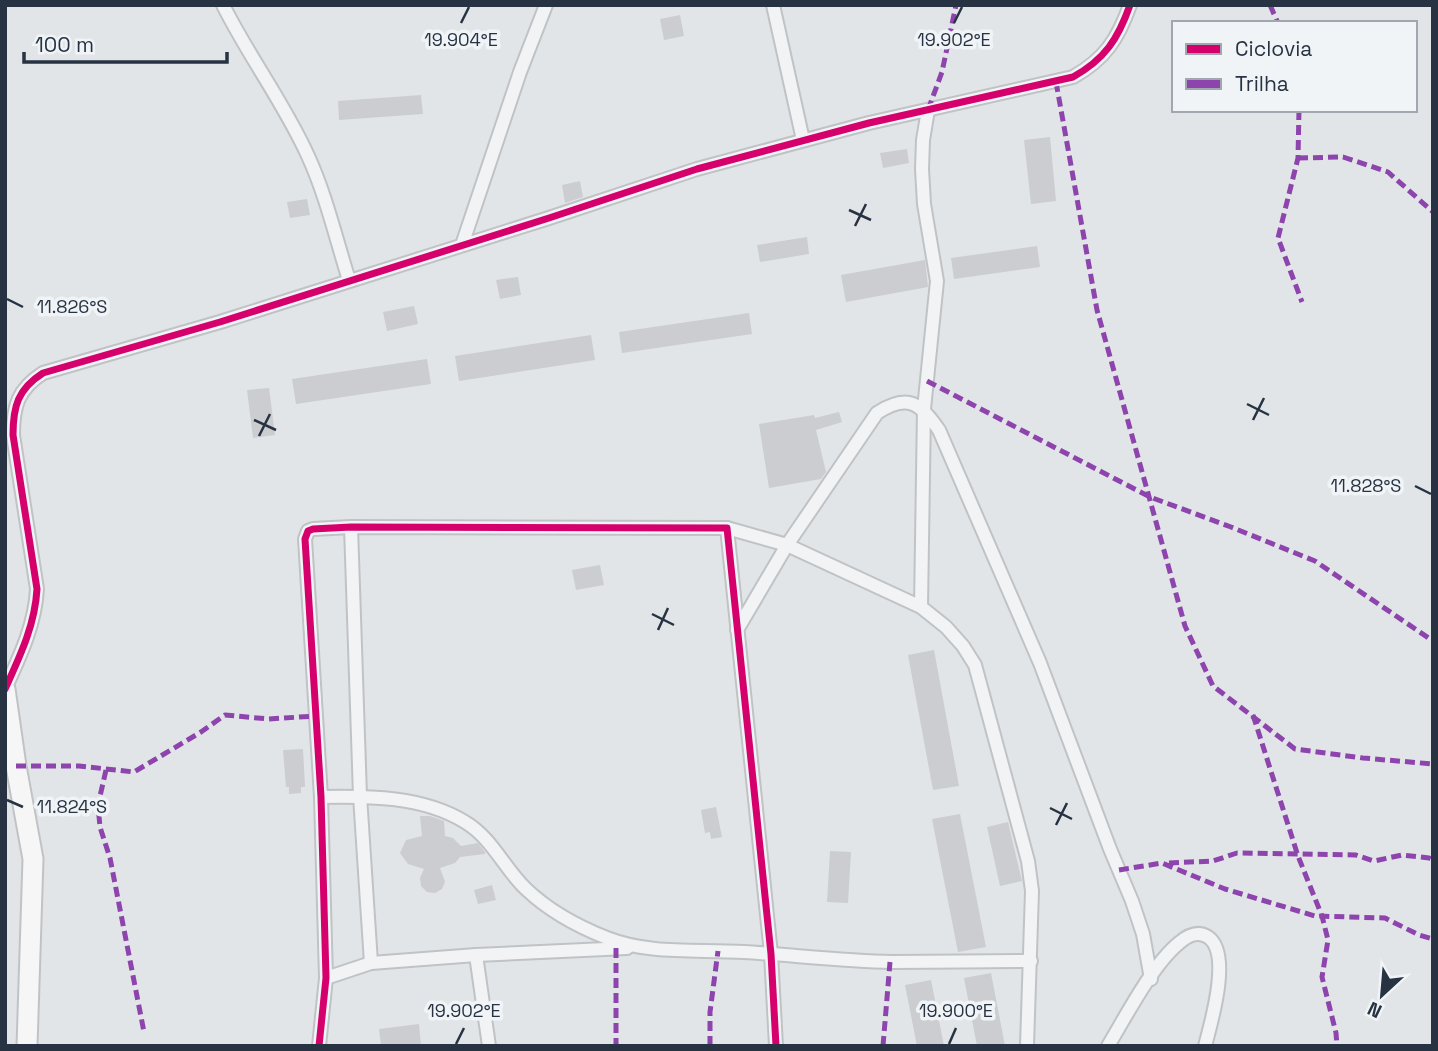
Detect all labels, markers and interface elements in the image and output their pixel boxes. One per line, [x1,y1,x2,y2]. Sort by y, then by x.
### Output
scale bar [24,21,228,65]
legend [1172,21,1417,112]
text: 19.904°E [424,28,498,51]
text: 19.902°E [917,28,991,51]
text: 100 m [35,31,94,58]
text: Ciclovia [1235,35,1312,62]
text: Trilha [1235,70,1289,97]
text: 11.826°S [37,295,107,318]
text: 11.828°S [1331,474,1401,497]
text: 11.824°S [37,795,107,818]
north arrow [1347,960,1417,1030]
text: N [1364,996,1386,1024]
text: 19.902°E [427,999,501,1022]
text: 19.900°E [919,999,993,1022]

